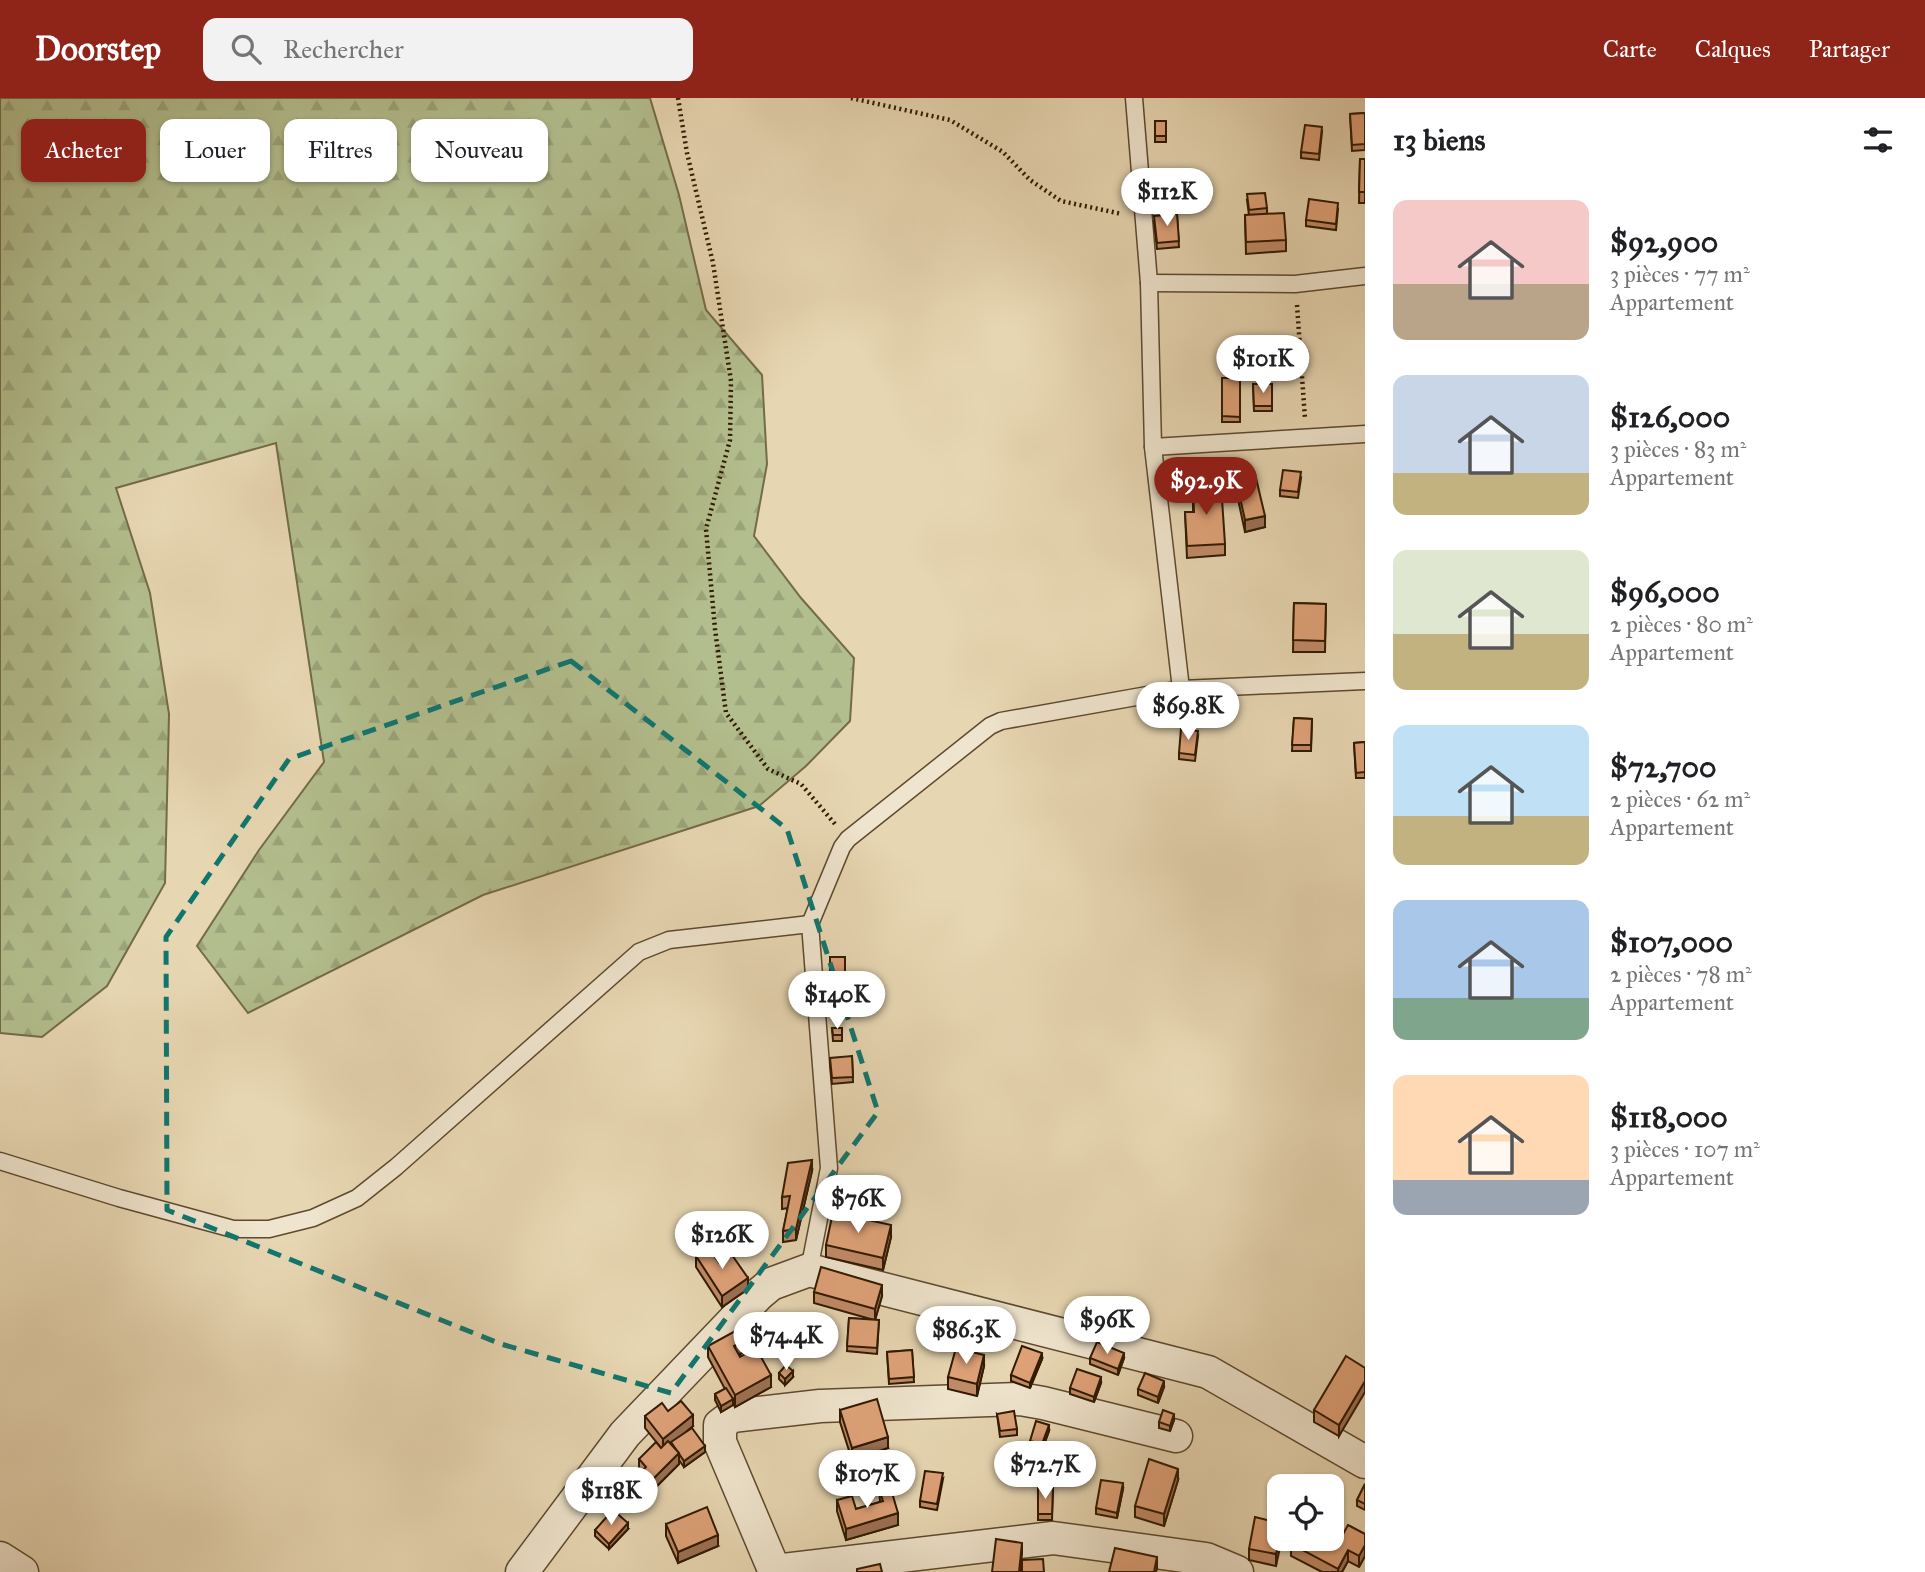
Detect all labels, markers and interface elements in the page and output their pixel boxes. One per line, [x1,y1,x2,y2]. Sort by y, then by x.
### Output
search box [203,18,693,81]
text: Doorstep [35,29,161,69]
icon: search [227,30,265,68]
text: Rechercher [283,33,404,65]
text: Carte [1603,34,1657,64]
text: Calques [1695,34,1771,64]
text: Partager [1809,34,1890,64]
chip: Acheter [21,119,146,182]
chip: Louer [160,119,270,182]
chip: Filtres [284,119,397,182]
chip: Nouveau [411,119,548,182]
icon: filters [1859,121,1897,159]
text: 13 biens [1393,122,1486,158]
pin: $112K [1118,169,1216,228]
text: $112K [1137,177,1197,205]
text: $92,900 [1610,224,1718,260]
icon: home [1449,228,1533,312]
text: 3 pièces · 77 m² [1610,260,1750,288]
text: Appartement [1610,288,1734,316]
pin: $101K [1214,336,1312,395]
text: $101K [1232,344,1294,372]
text: $126,000 [1610,399,1730,435]
icon: home [1449,403,1533,487]
text: 3 pièces · 83 m² [1610,435,1746,463]
pin: $92.9K [1149,458,1263,517]
text: Appartement [1610,463,1734,491]
text: $92.9K [1170,466,1242,494]
text: $96,000 [1610,574,1720,610]
icon: home [1449,578,1533,662]
text: 2 pièces · 80 m² [1610,610,1753,638]
text: Appartement [1610,638,1734,666]
pin: $69.8K [1131,682,1245,742]
text: $69.8K [1152,691,1224,719]
text: $72,700 [1610,749,1716,785]
icon: home [1449,753,1533,837]
text: 2 pièces · 62 m² [1610,785,1750,813]
text: Appartement [1610,813,1734,841]
text: $107,000 [1610,924,1733,960]
icon: home [1449,928,1533,1012]
text: 2 pièces · 78 m² [1610,960,1752,988]
pin: $140K [788,972,886,1031]
text: $140K [804,980,870,1008]
text: Appartement [1610,988,1734,1016]
text: $118,000 [1610,1099,1728,1135]
icon: home [1449,1103,1533,1187]
text: 3 pièces · 107 m² [1610,1135,1760,1163]
text: Appartement [1610,1163,1734,1191]
pin: $76K [817,1176,899,1235]
text: $76K [831,1184,885,1212]
pin: $126K [673,1212,771,1271]
text: $126K [691,1220,753,1248]
pin: $96K [1066,1296,1148,1356]
text: $96K [1080,1305,1134,1333]
pin: $86.3K [909,1306,1023,1366]
pin: $74.4K [729,1312,843,1372]
text: $86.3K [932,1315,1000,1343]
text: $74.4K [749,1321,823,1349]
pin: $72.7K [988,1442,1102,1501]
pin: $107K [818,1450,916,1510]
text: $72.7K [1010,1450,1080,1478]
text: $107K [835,1459,899,1487]
pin: $118K [562,1468,660,1527]
map controls [1267,1474,1344,1551]
button: locate [1267,1474,1344,1551]
text: $118K [581,1476,641,1504]

